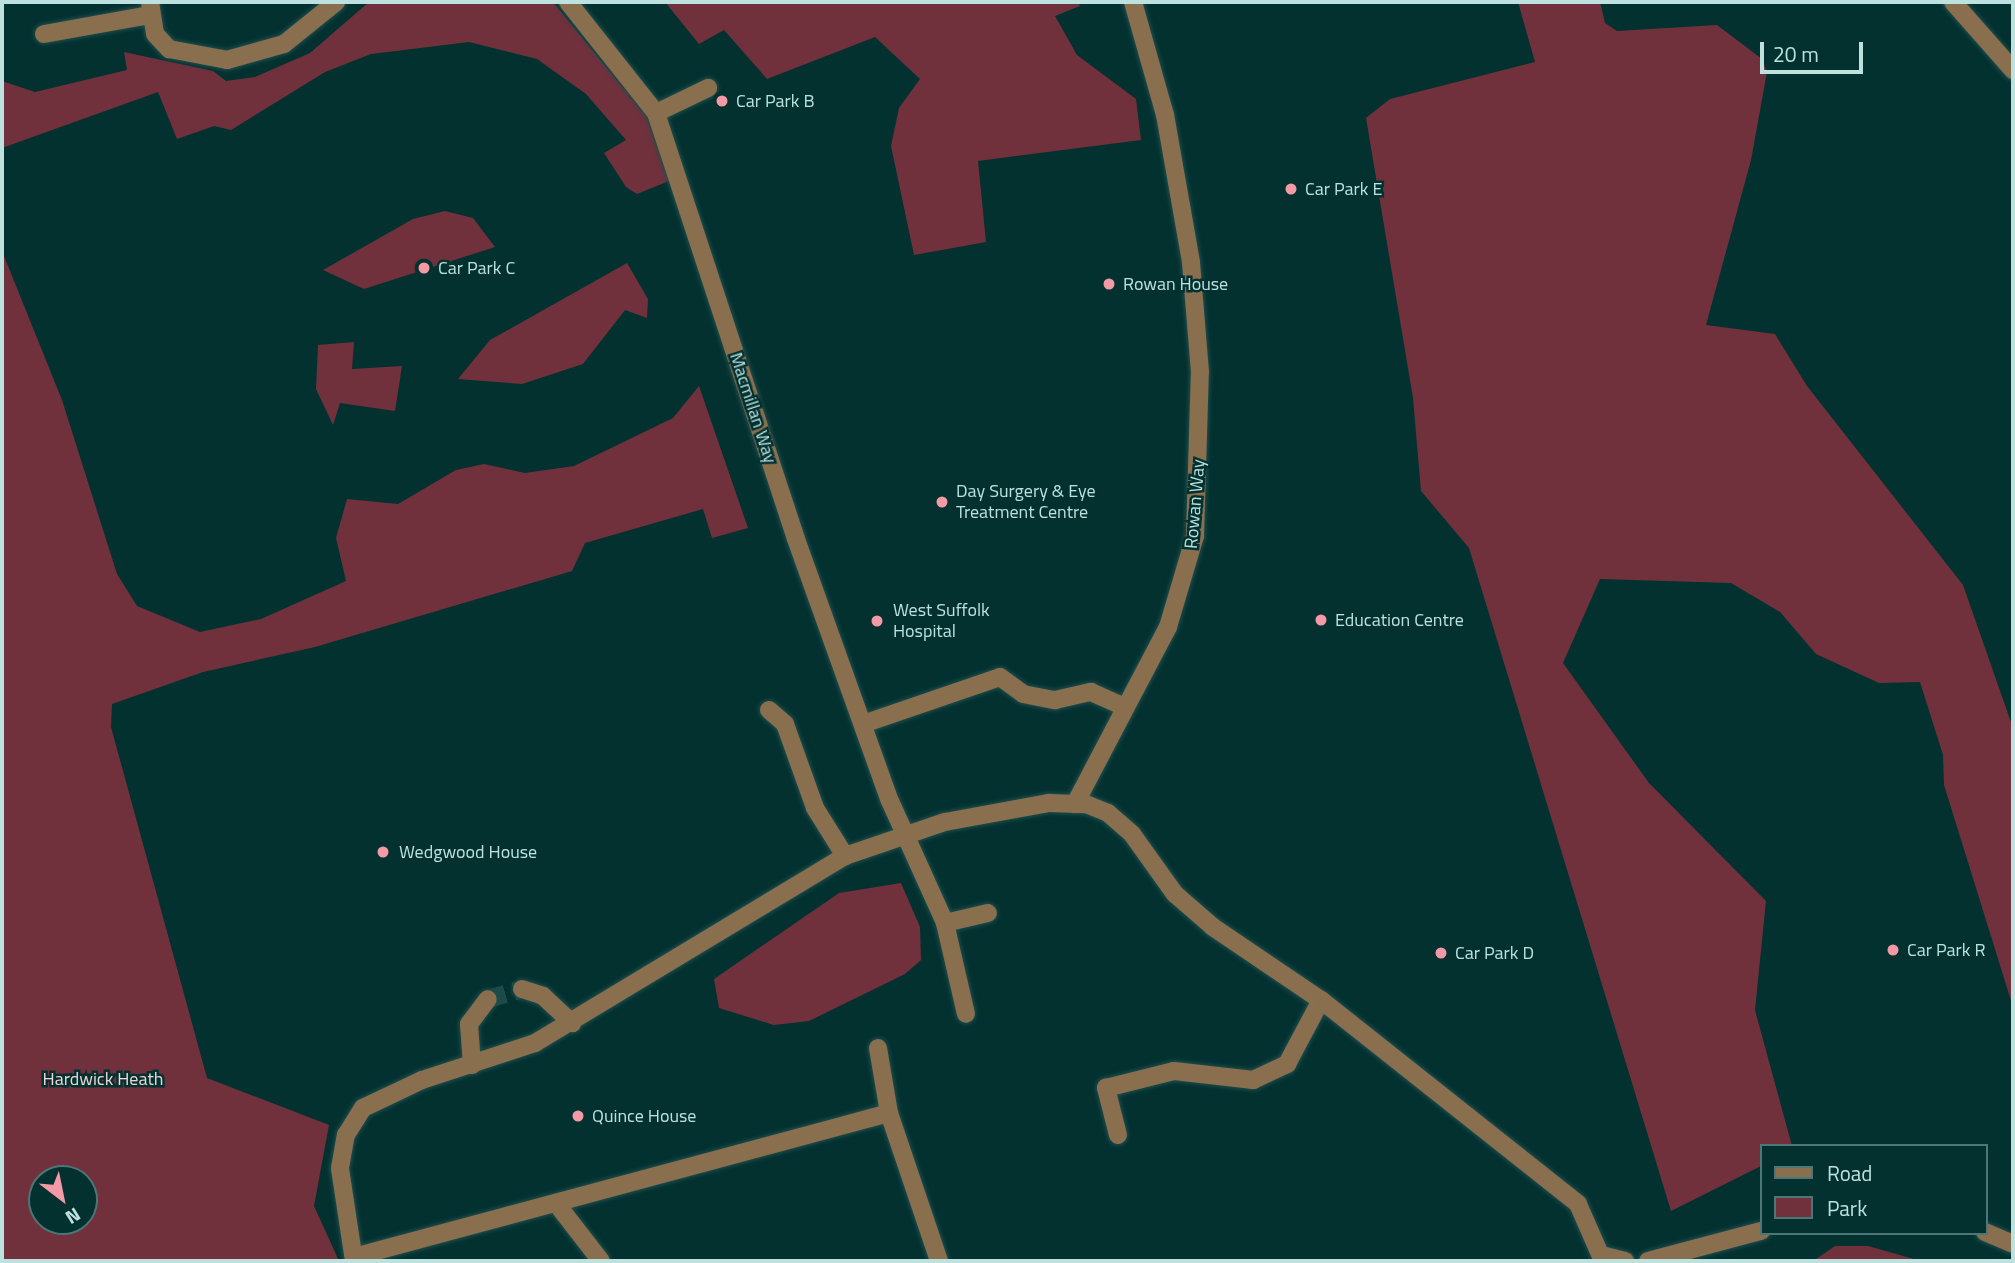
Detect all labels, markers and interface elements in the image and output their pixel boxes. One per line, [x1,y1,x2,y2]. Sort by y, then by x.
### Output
scale bar [1763,28,1866,72]
text: 20 m [1773,38,1819,70]
place label: Car Park B [736,90,814,112]
marker: Car Park B [714,93,730,109]
place label: Car Park E [1305,178,1382,200]
marker: Car Park E [1283,181,1299,197]
place label: Car Park C [438,257,515,279]
marker: Car Park C [416,260,432,276]
place label: Rowan House [1123,273,1228,295]
marker: Rowan House [1101,276,1117,292]
street label: Macmillan Way [725,350,781,466]
street label: Rowan Way [1180,458,1210,550]
place label: Day Surgery & Eye Treatment Centre [956,481,1096,524]
marker: Day Surgery & Eye Treatment Centre [934,494,950,510]
place label: West Suffolk Hospital [893,600,990,642]
place label: Education Centre [1335,609,1464,631]
marker: West Suffolk Hospital [867,611,887,631]
marker: Education Centre [1313,612,1329,628]
place label: Wedgwood House [399,841,537,863]
marker: Wedgwood House [373,842,393,862]
place label: Car Park R [1907,939,1985,961]
place label: Car Park D [1455,942,1534,964]
marker: Car Park R [1885,942,1901,958]
marker: Car Park D [1433,945,1449,961]
park label: Hardwick Heath [43,1068,163,1090]
place label: Quince House [592,1105,696,1127]
marker: Quince House [570,1108,586,1124]
legend [1759,1144,1987,1235]
text: Road [1827,1157,1872,1189]
north arrow [28,1165,98,1235]
text: Park [1827,1192,1867,1224]
text: N [60,1201,87,1232]

